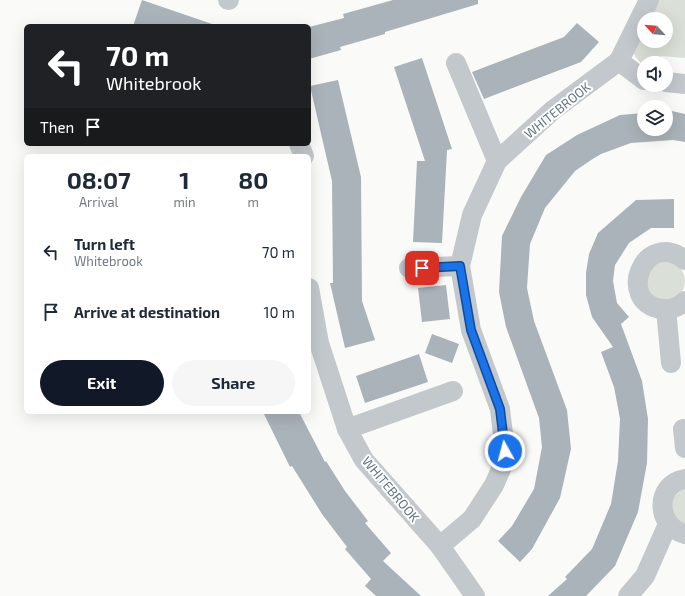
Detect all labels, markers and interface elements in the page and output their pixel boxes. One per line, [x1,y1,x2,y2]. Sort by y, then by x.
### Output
north arrow [637,12,673,48]
map controls [637,12,673,136]
text: 70 m [106,38,169,72]
icon: left [40,40,92,92]
button: sound [637,56,673,92]
text: Whitebrook [106,72,201,94]
street label: WHITEBROOK [521,78,594,142]
button: layers [637,100,673,136]
icon: arrive [82,116,104,138]
text: Then [40,118,74,136]
text: 08:07 [67,165,131,194]
text: 1 [179,165,190,194]
text: 80 [238,165,268,194]
text: Arrival [79,194,118,210]
text: min [173,194,196,210]
text: m [248,194,259,210]
text: Turn left [74,235,135,253]
icon: left [40,241,62,263]
text: 70 m [262,243,295,261]
pin [405,251,439,285]
text: Whitebrook [74,253,143,269]
icon: arrive [411,257,433,279]
icon: arrive [40,301,62,323]
text: Arrive at destination [74,303,220,321]
text: 10 m [263,303,295,321]
button: Exit [40,360,164,406]
button: Share [172,360,295,406]
position arrow [484,430,526,472]
street label: WHITEBROOK [359,453,423,525]

